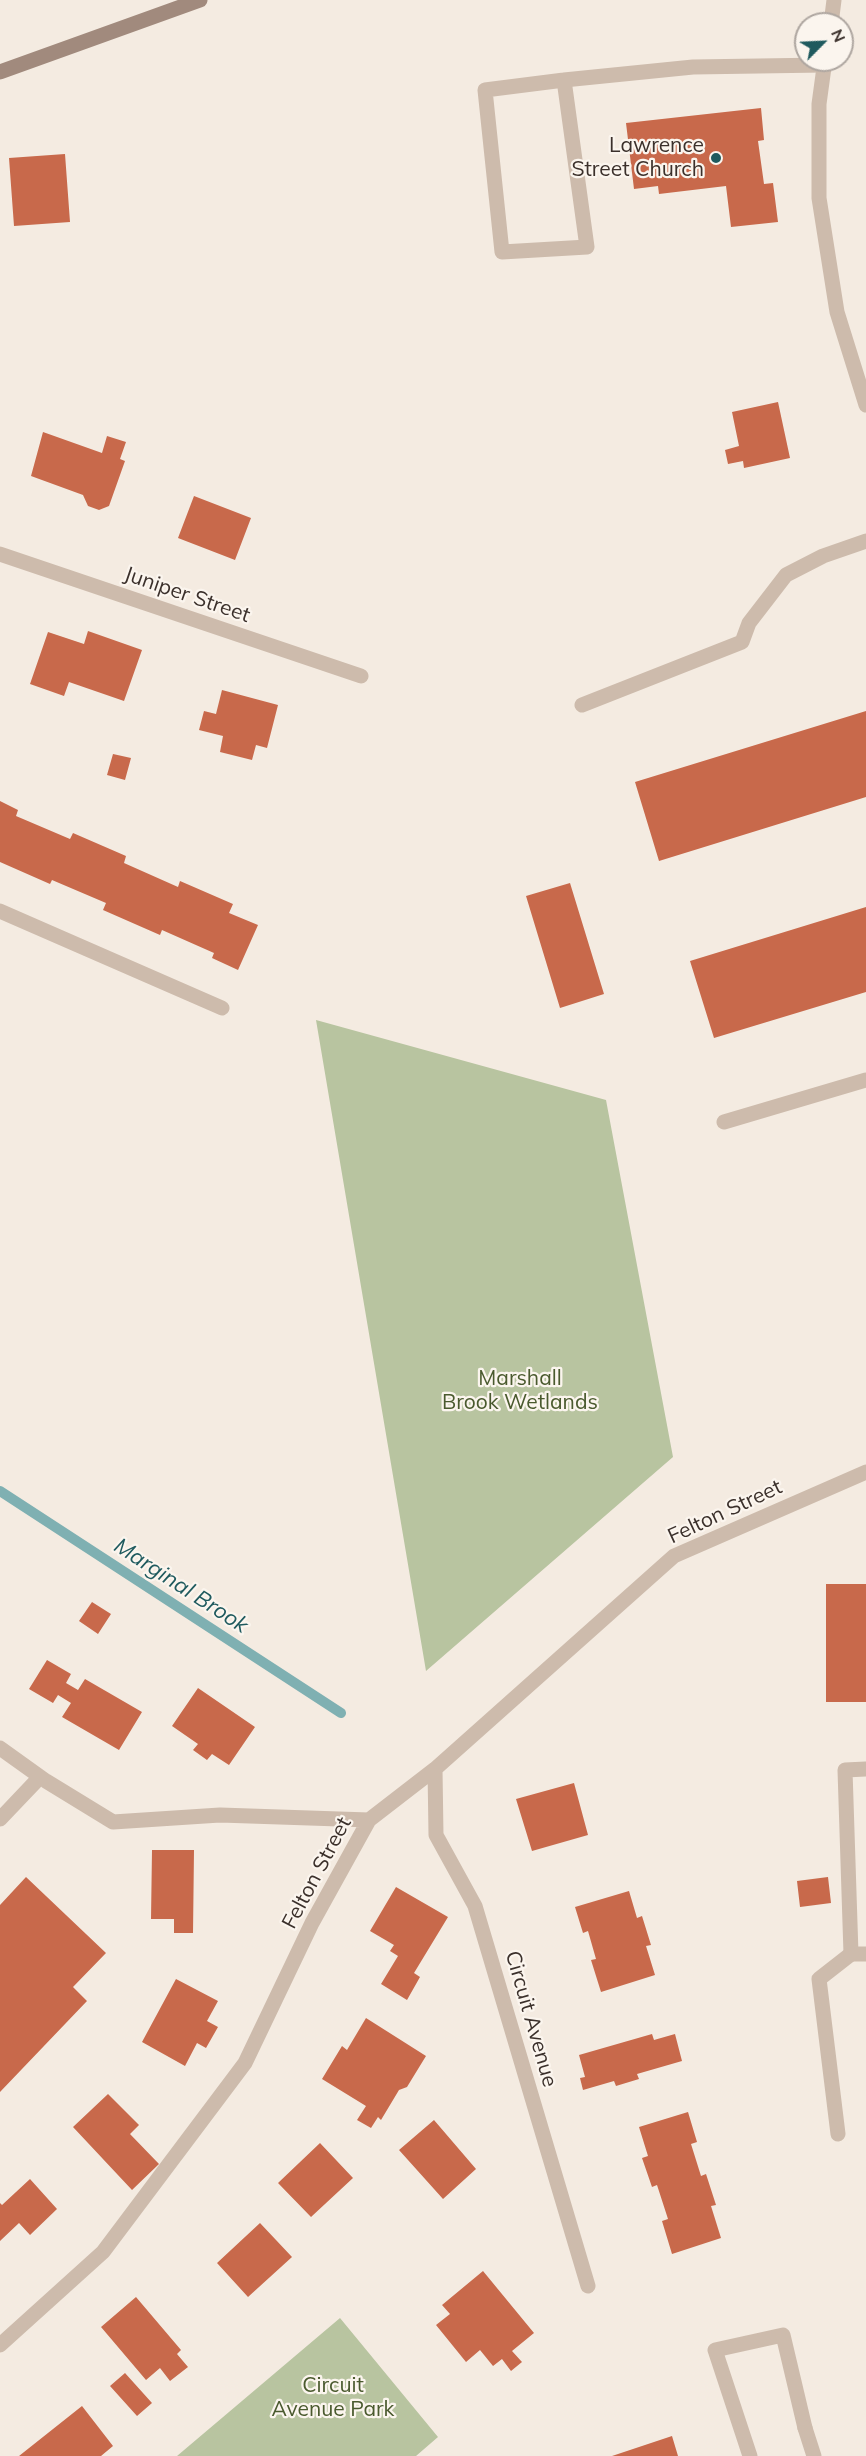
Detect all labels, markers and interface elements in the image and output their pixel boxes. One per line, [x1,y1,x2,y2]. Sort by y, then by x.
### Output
north arrow [794,12,854,72]
text: N [827,26,850,45]
place label: Lawrence Street Church [571,133,704,183]
marker: Lawrence Street Church [709,151,723,165]
street label: Juniper Street [121,562,253,628]
park label: Marshall Brook Wetlands [442,1366,598,1416]
street label: Felton Street [664,1475,786,1549]
water label: Marginal Brook [109,1533,253,1639]
street label: Felton Street [277,1813,357,1933]
street label: Circuit Avenue [500,1948,562,2090]
park label: Circuit Avenue Park [272,2373,394,2423]

